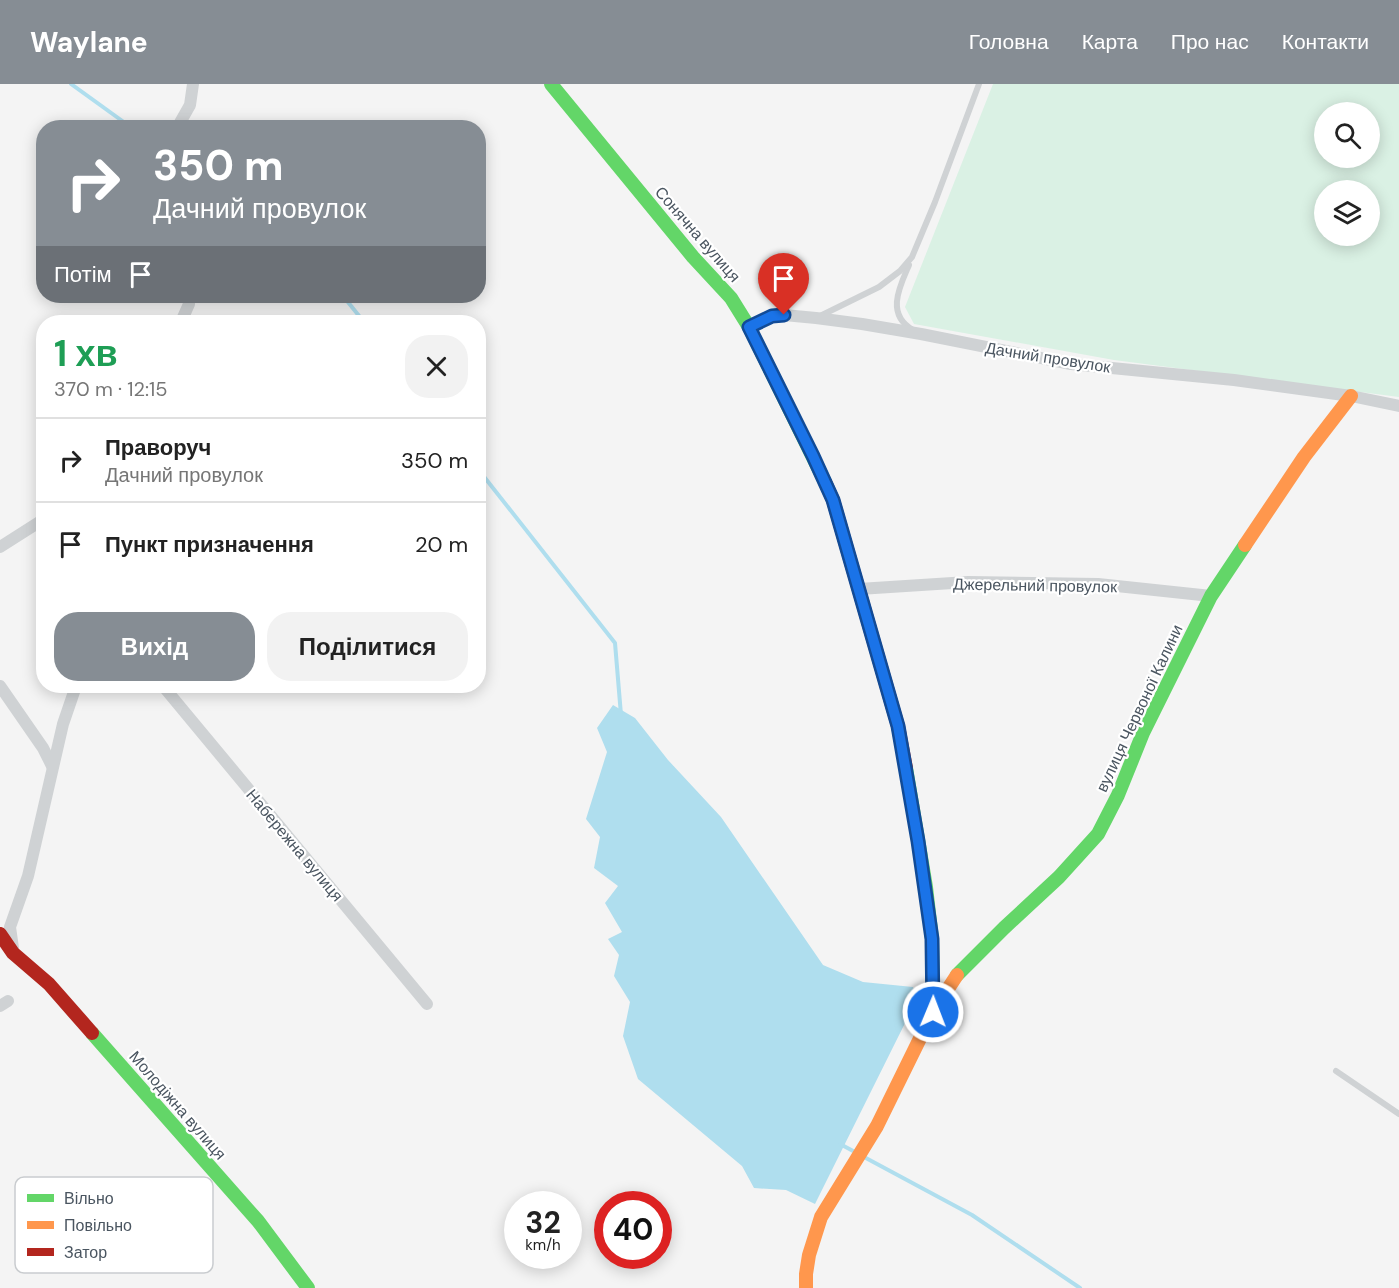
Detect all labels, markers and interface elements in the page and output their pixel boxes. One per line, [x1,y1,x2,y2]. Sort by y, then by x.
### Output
text: Waylane [30,24,148,61]
text: Головна [969,28,1049,56]
text: Карта [1082,28,1138,56]
text: Про нас [1171,28,1249,56]
text: Контакти [1282,28,1369,56]
map controls [1314,102,1380,246]
button: search [1314,102,1380,168]
text: 350 m [153,138,283,193]
icon: right [54,144,132,222]
button: layers [1314,180,1380,246]
street label: Сонячна вулиця [650,182,745,287]
text: Дачний провулок [153,191,366,226]
pin [758,253,809,315]
icon: arrive [124,258,157,291]
text: Потім [54,260,112,289]
icon: arrive [767,262,800,295]
text: 1 хв [54,330,118,377]
button: close [405,335,468,398]
street label: Дачний провулок [984,337,1113,378]
text: 370 m · 12:15 [54,376,168,402]
text: Праворуч [105,433,211,462]
icon: right [54,444,87,477]
text: 350 m [401,446,468,475]
text: Дачний провулок [105,462,263,488]
icon: arrive [54,528,87,561]
text: Пункт призначення [105,530,314,559]
text: 20 m [415,530,468,559]
street label: Джерельний провулок [953,574,1118,597]
button: Вихід [54,612,255,681]
button: Поділитися [267,612,468,681]
street label: вулиця Червоної Калини [1091,621,1188,795]
street label: Набережна вулиця [241,785,348,906]
position arrow [901,980,965,1044]
street label: Молодіжна вулиця [125,1047,231,1164]
legend [15,1177,213,1273]
text: Вільно [64,1188,114,1209]
speed limit sign: 40 [594,1191,672,1269]
text: 32 [525,1203,561,1242]
text: Повільно [64,1215,132,1236]
text: km/h [525,1235,561,1255]
text: Затор [64,1242,107,1263]

